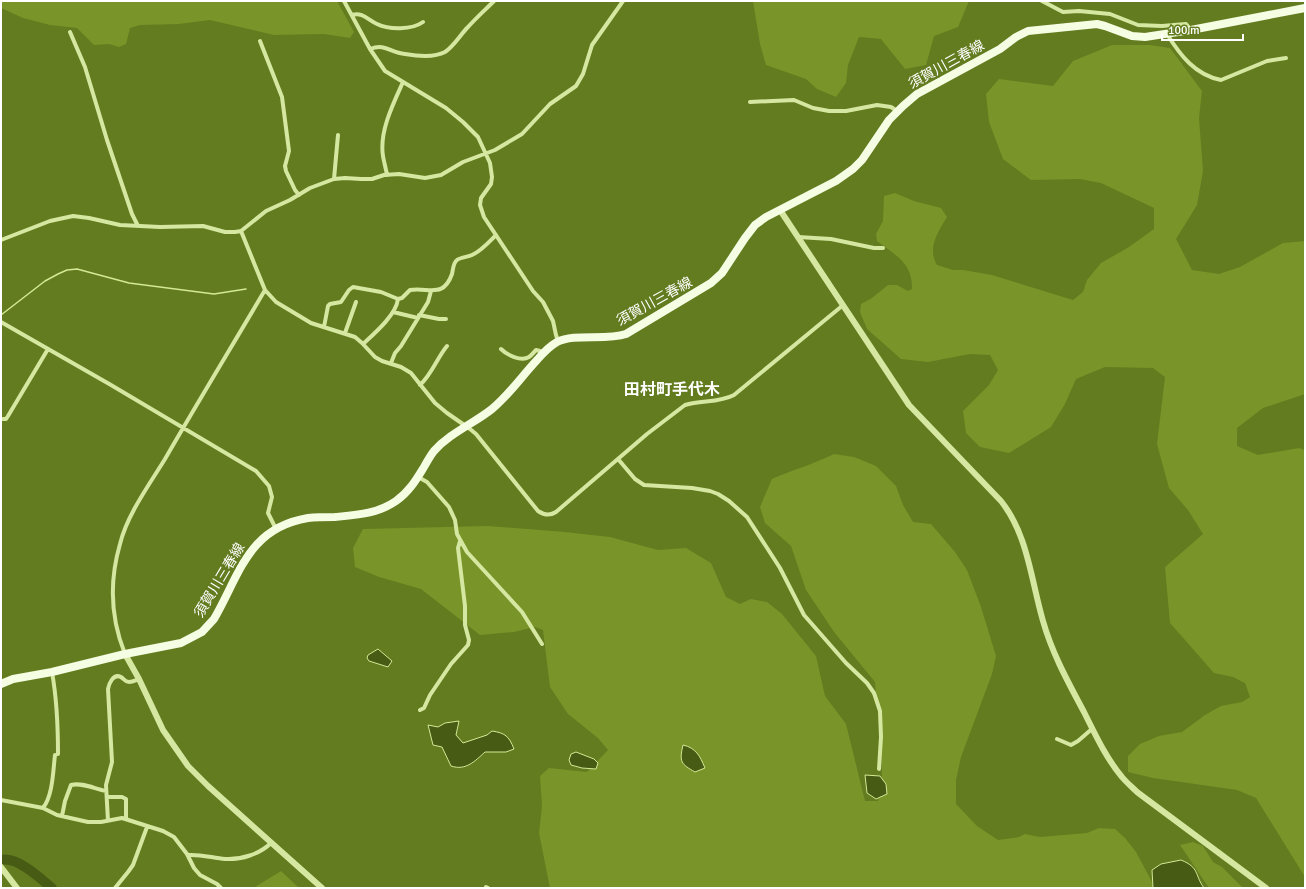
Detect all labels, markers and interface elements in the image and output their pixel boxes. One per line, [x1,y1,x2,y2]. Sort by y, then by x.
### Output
scale bar [1162,16,1243,42]
text: 100 m [1168,23,1200,38]
street label: 須賀川三春線 [905,37,987,92]
street label: 須賀川三春線 [613,274,695,329]
district label: 田村町手代木 [624,380,720,400]
street label: 須賀川三春線 [191,540,248,621]

